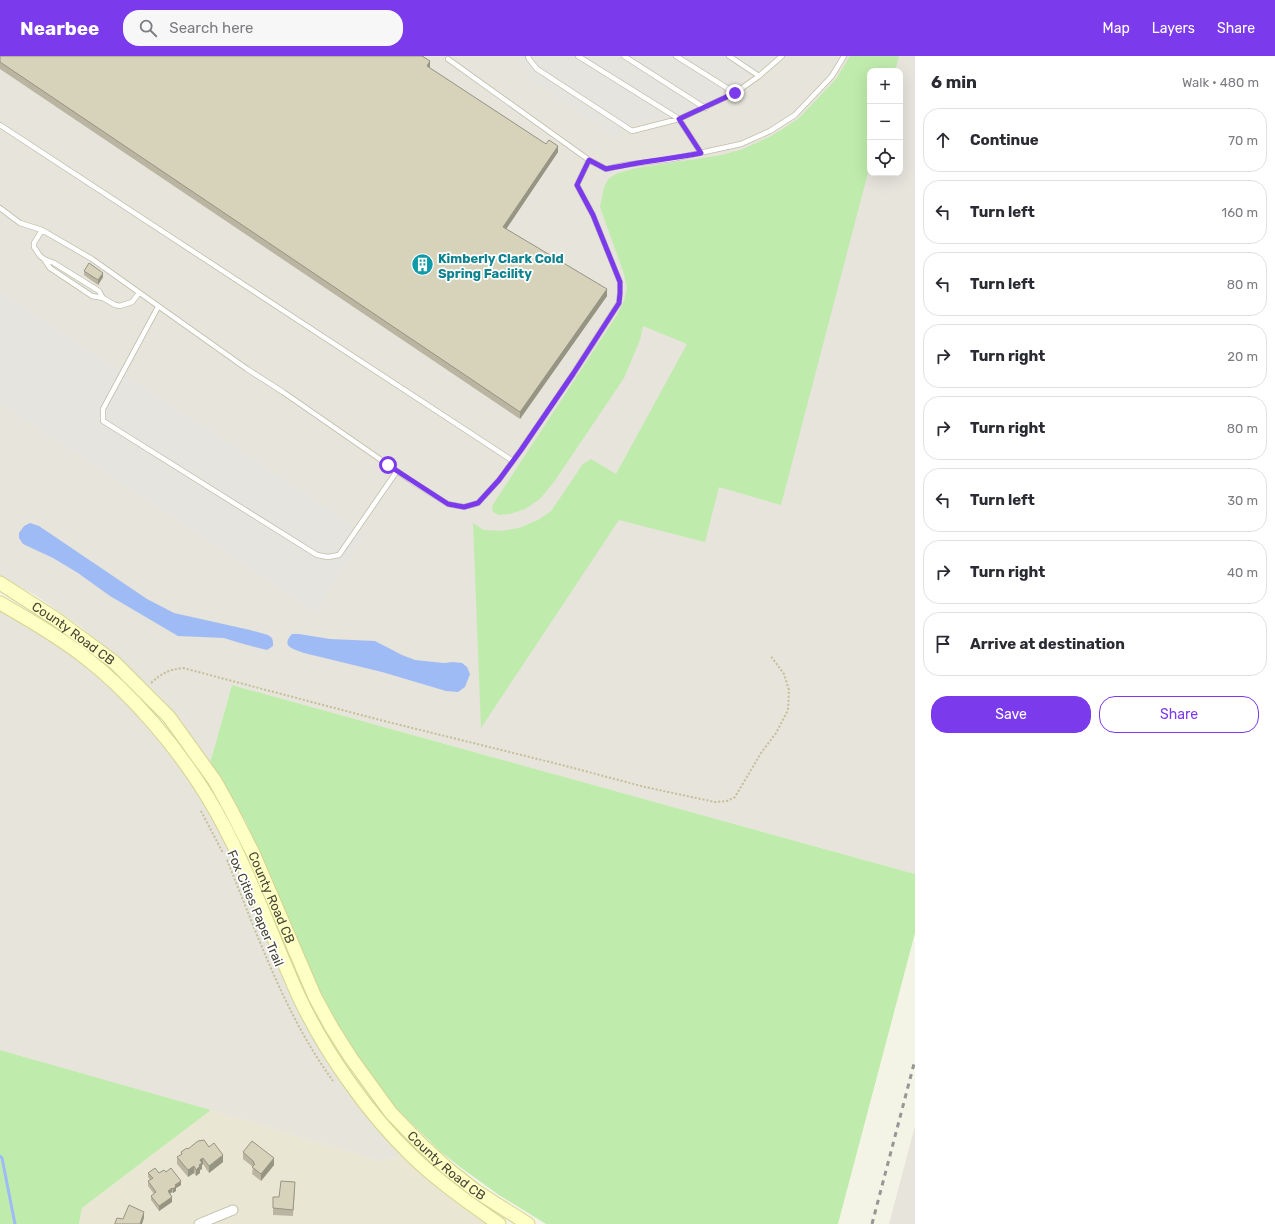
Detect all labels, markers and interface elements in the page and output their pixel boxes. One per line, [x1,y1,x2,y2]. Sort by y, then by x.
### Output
search box [123,10,403,46]
text: Nearbee [20,17,99,40]
icon: search [137,17,159,39]
text: Search here [169,19,254,37]
text: Map [1103,20,1130,37]
text: Layers [1152,20,1195,37]
text: Share [1217,20,1255,37]
map controls [867,68,903,176]
button: + [867,68,903,104]
text: 6 min [931,72,977,92]
text: Walk · 480 m [1182,75,1259,90]
route end [726,84,744,102]
button: − [867,104,903,140]
icon: ahead [932,129,954,151]
text: Continue [970,131,1039,149]
text: 70 m [1228,133,1258,148]
button: locate [867,140,903,176]
icon: left [932,201,954,223]
text: Turn left [970,203,1035,221]
text: 160 m [1222,205,1258,220]
place label: Kimberly Clark Cold Spring Facility [438,251,564,281]
building icon: Kimberly Clark Cold Spring Facility [410,252,436,278]
icon: left [932,273,954,295]
text: Turn left [970,275,1035,293]
text: 80 m [1227,277,1258,292]
icon: right [932,345,954,367]
text: Turn right [970,347,1045,365]
text: 20 m [1227,349,1258,364]
icon: right [932,417,954,439]
text: Turn right [970,419,1045,437]
text: 80 m [1227,421,1258,436]
route start [379,456,397,474]
icon: left [932,489,954,511]
text: Turn left [970,491,1035,509]
text: 30 m [1227,493,1258,508]
icon: right [932,561,954,583]
text: Turn right [970,563,1045,581]
text: 40 m [1227,565,1258,580]
street label: County Road CB [29,599,118,668]
icon: arrive [932,633,954,655]
text: Arrive at destination [970,635,1125,653]
button: Save [931,696,1091,733]
button: Share [1099,696,1259,733]
street label: Fox Cities Paper Trail [224,848,287,969]
street label: County Road CB [245,849,298,946]
street label: County Road CB [404,1128,488,1203]

